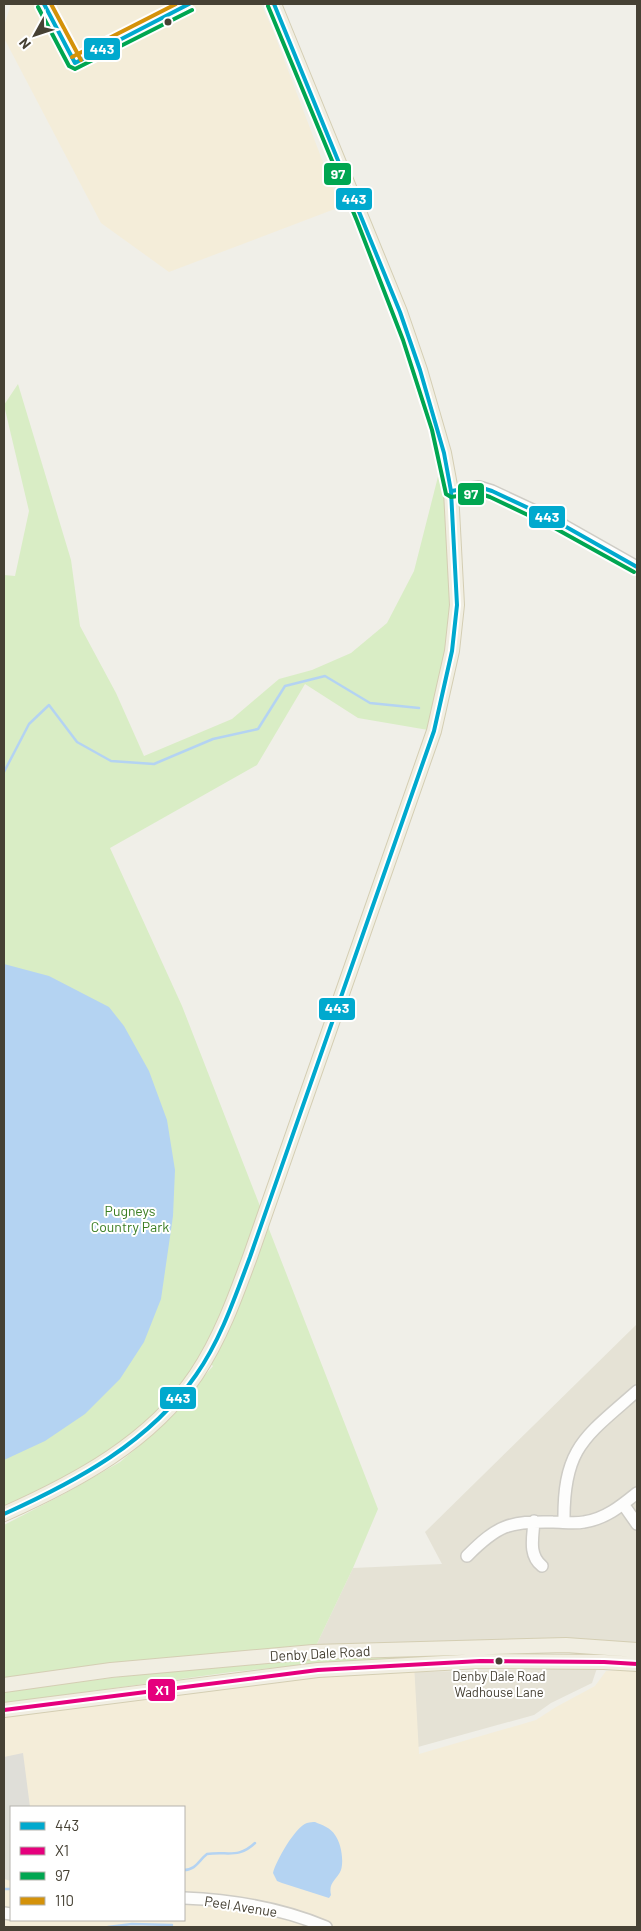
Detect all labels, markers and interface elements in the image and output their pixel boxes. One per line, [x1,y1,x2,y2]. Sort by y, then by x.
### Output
north arrow [10,10,60,60]
unlabelled marker [163,17,173,27]
text: N [15,35,34,53]
line badge: 443 [83,37,121,61]
text: 443 [90,40,114,57]
line badge: 97 [323,162,352,186]
text: 97 [331,165,345,182]
line badge: 443 [335,187,373,211]
text: 443 [342,190,366,207]
line badge: 97 [457,482,485,506]
text: 97 [464,485,478,502]
line badge: 443 [528,505,566,529]
text: 443 [535,508,559,525]
line badge: 443 [318,997,356,1021]
text: 443 [325,999,349,1016]
park label: Pugneys Country Park [91,1202,169,1235]
line badge: 443 [159,1386,197,1410]
text: 443 [166,1389,190,1406]
street label: Denby Dale Road [269,1642,371,1664]
marker: Denby Dale Road Wadhouse Lane [494,1656,504,1666]
place label: Denby Dale Road Wadhouse Lane [452,1668,546,1700]
line badge: X1 [147,1678,176,1702]
text: X1 [155,1681,169,1698]
legend [10,1806,185,1921]
text: 443 [55,1816,79,1834]
text: X1 [55,1841,69,1859]
text: 97 [55,1866,70,1884]
text: 110 [55,1891,74,1909]
street label: Peel Avenue [203,1892,279,1920]

